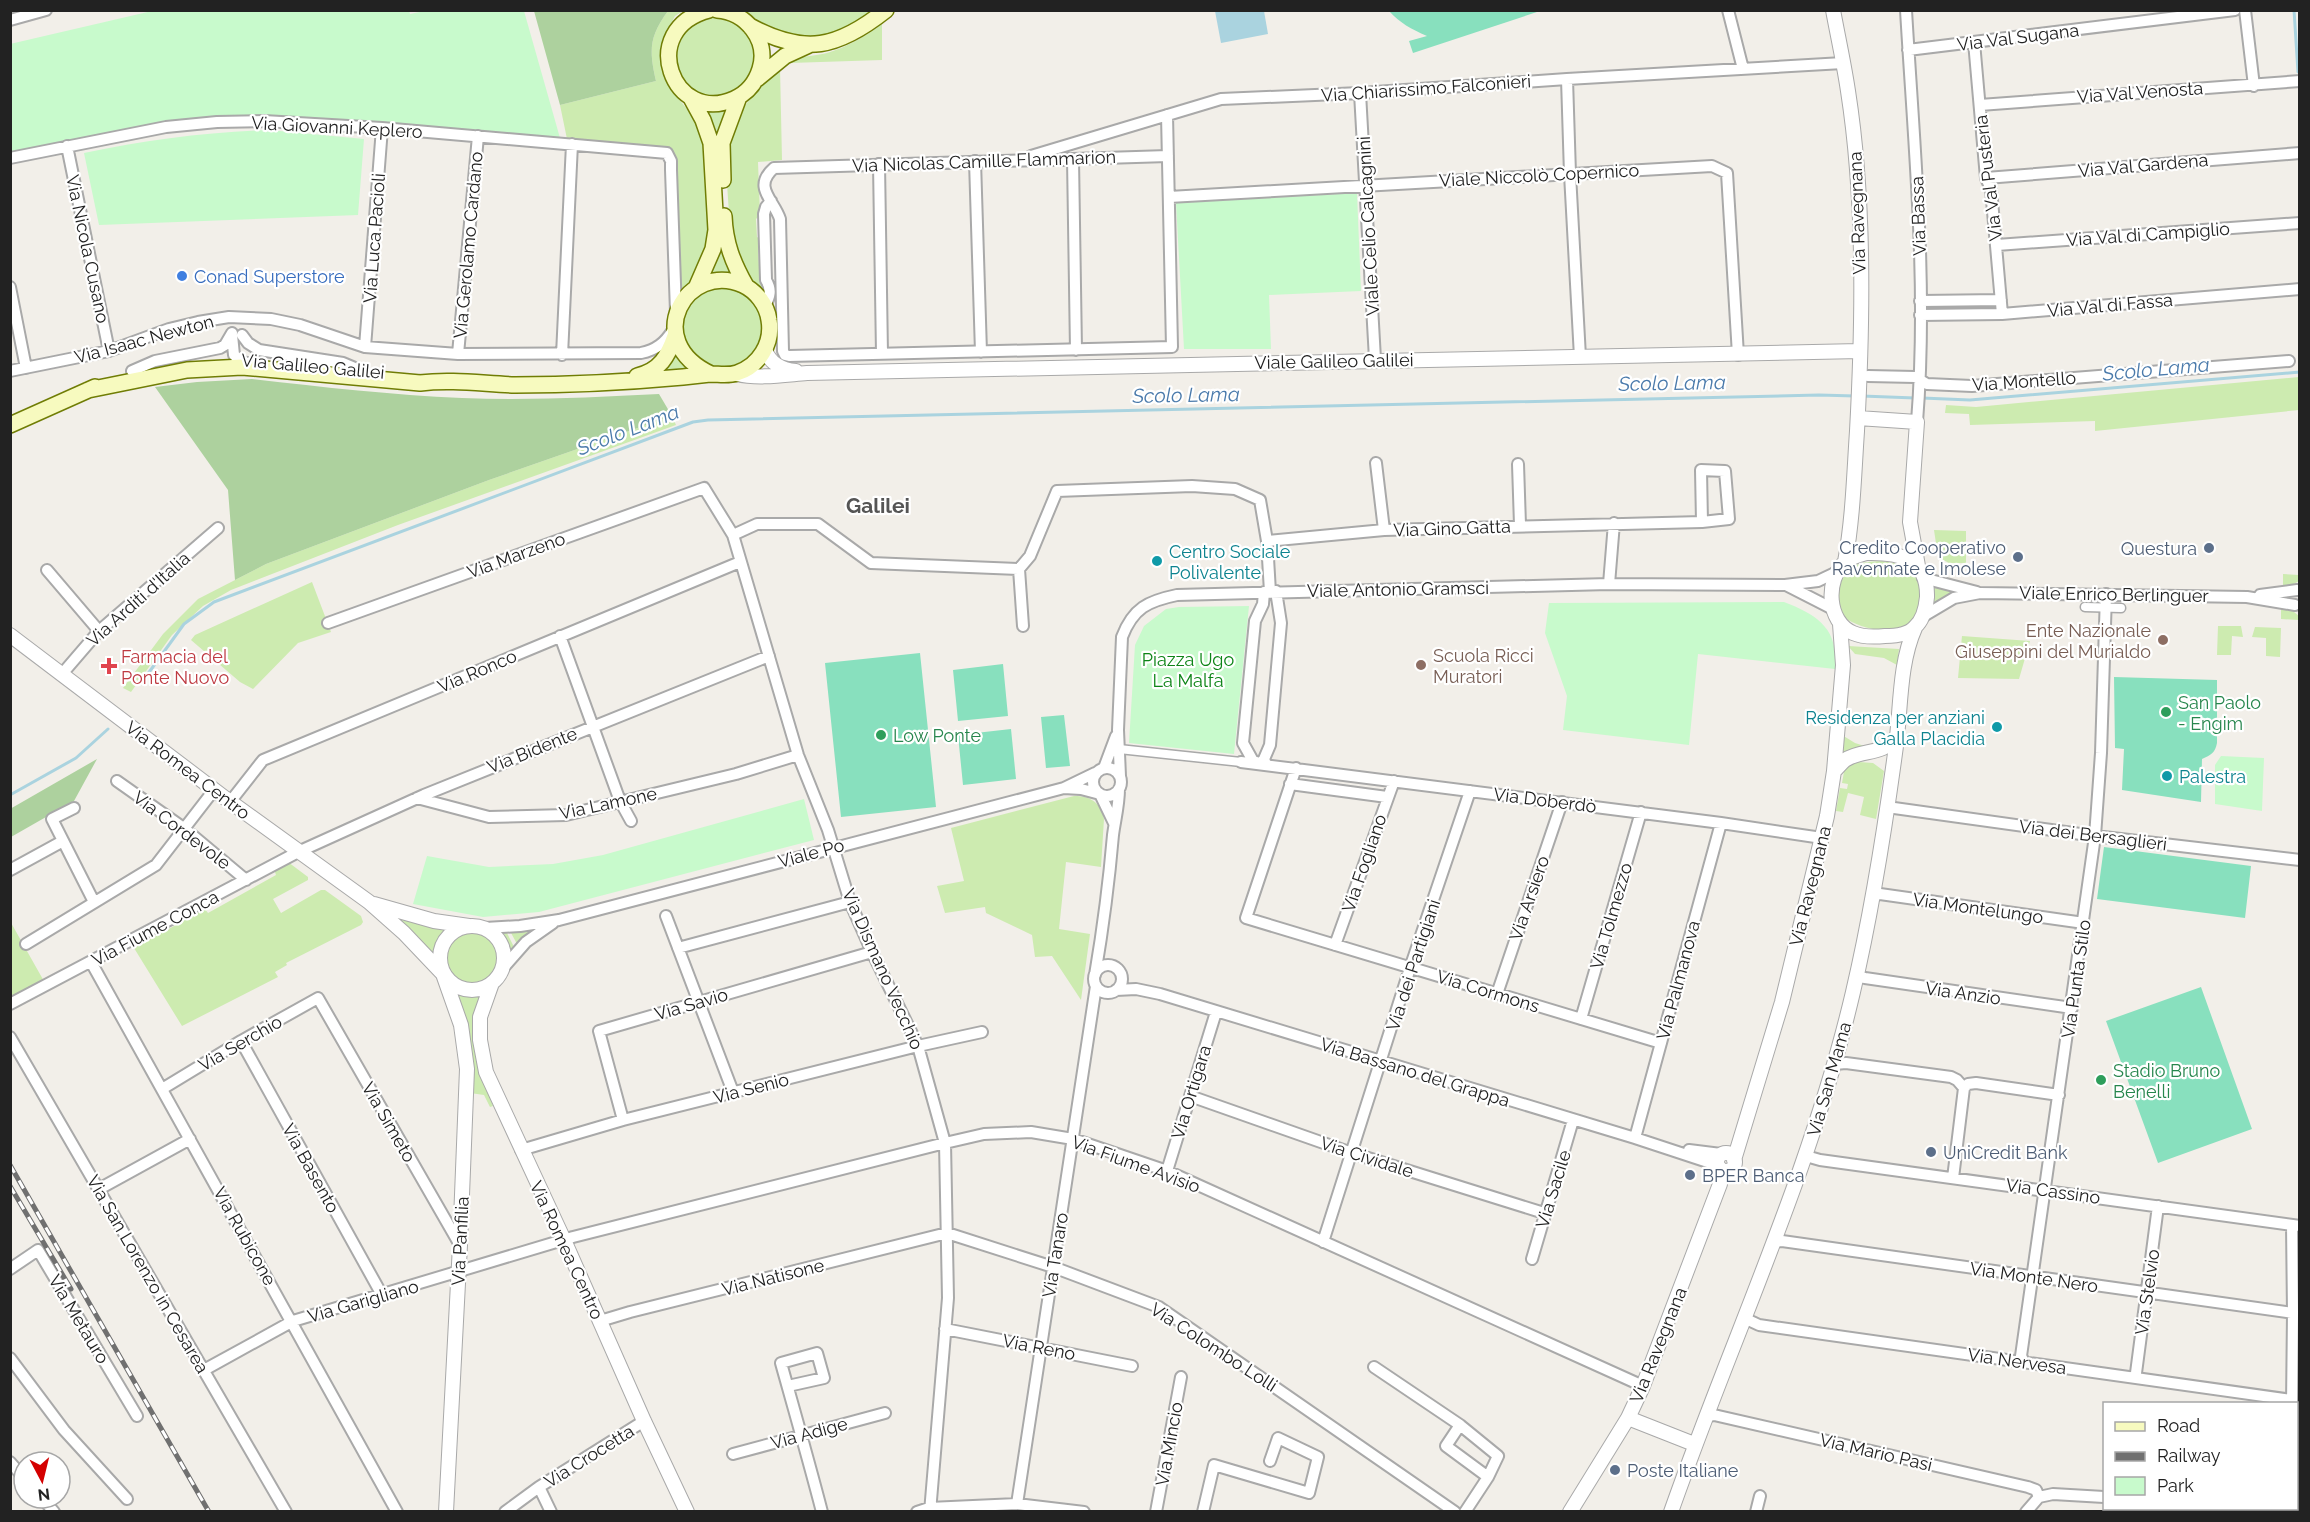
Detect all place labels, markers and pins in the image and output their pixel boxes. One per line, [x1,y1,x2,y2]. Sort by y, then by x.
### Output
place label: Conad Superstore [194,266,345,287]
marker: Conad Superstore [175,269,189,283]
place label: Credito Cooperativo Ravennate e Imolese [1832,537,2006,579]
place label: Questura [2121,538,2197,559]
place label: Centro Sociale Polivalente [1169,541,1291,583]
marker: Questura [2202,541,2216,555]
marker: Credito Cooperativo Ravennate e Imolese [2011,550,2025,564]
marker: Centro Sociale Polivalente [1150,554,1164,568]
place label: Ente Nazionale Giuseppini del Murialdo [1955,620,2151,662]
marker: Ente Nazionale Giuseppini del Murialdo [2156,633,2170,647]
place label: Scuola Ricci Muratori [1433,645,1534,687]
place label: Farmacia del Ponte Nuovo [121,646,229,688]
marker: Scuola Ricci Muratori [1414,658,1428,672]
marker: Farmacia del Ponte Nuovo [102,659,116,673]
place label: San Paolo - Engim [2178,692,2261,734]
marker: San Paolo - Engim [2159,705,2173,719]
place label: Residenza per anziani Galla Placidia [1805,707,1985,749]
marker: Residenza per anziani Galla Placidia [1990,720,2004,734]
place label: Low Ponte [893,725,981,746]
marker: Low Ponte [874,728,888,742]
place label: Palestra [2179,766,2246,787]
marker: Palestra [2160,769,2174,783]
place label: Stadio Bruno Benelli [2113,1060,2221,1102]
marker: Stadio Bruno Benelli [2094,1073,2108,1087]
place label: UniCredit Bank [1943,1142,2068,1163]
marker: UniCredit Bank [1924,1145,1938,1159]
place label: BPER Banca [1702,1165,1804,1186]
marker: BPER Banca [1683,1168,1697,1182]
place label: Poste Italiane [1627,1460,1739,1481]
marker: Poste Italiane [1608,1463,1622,1477]

